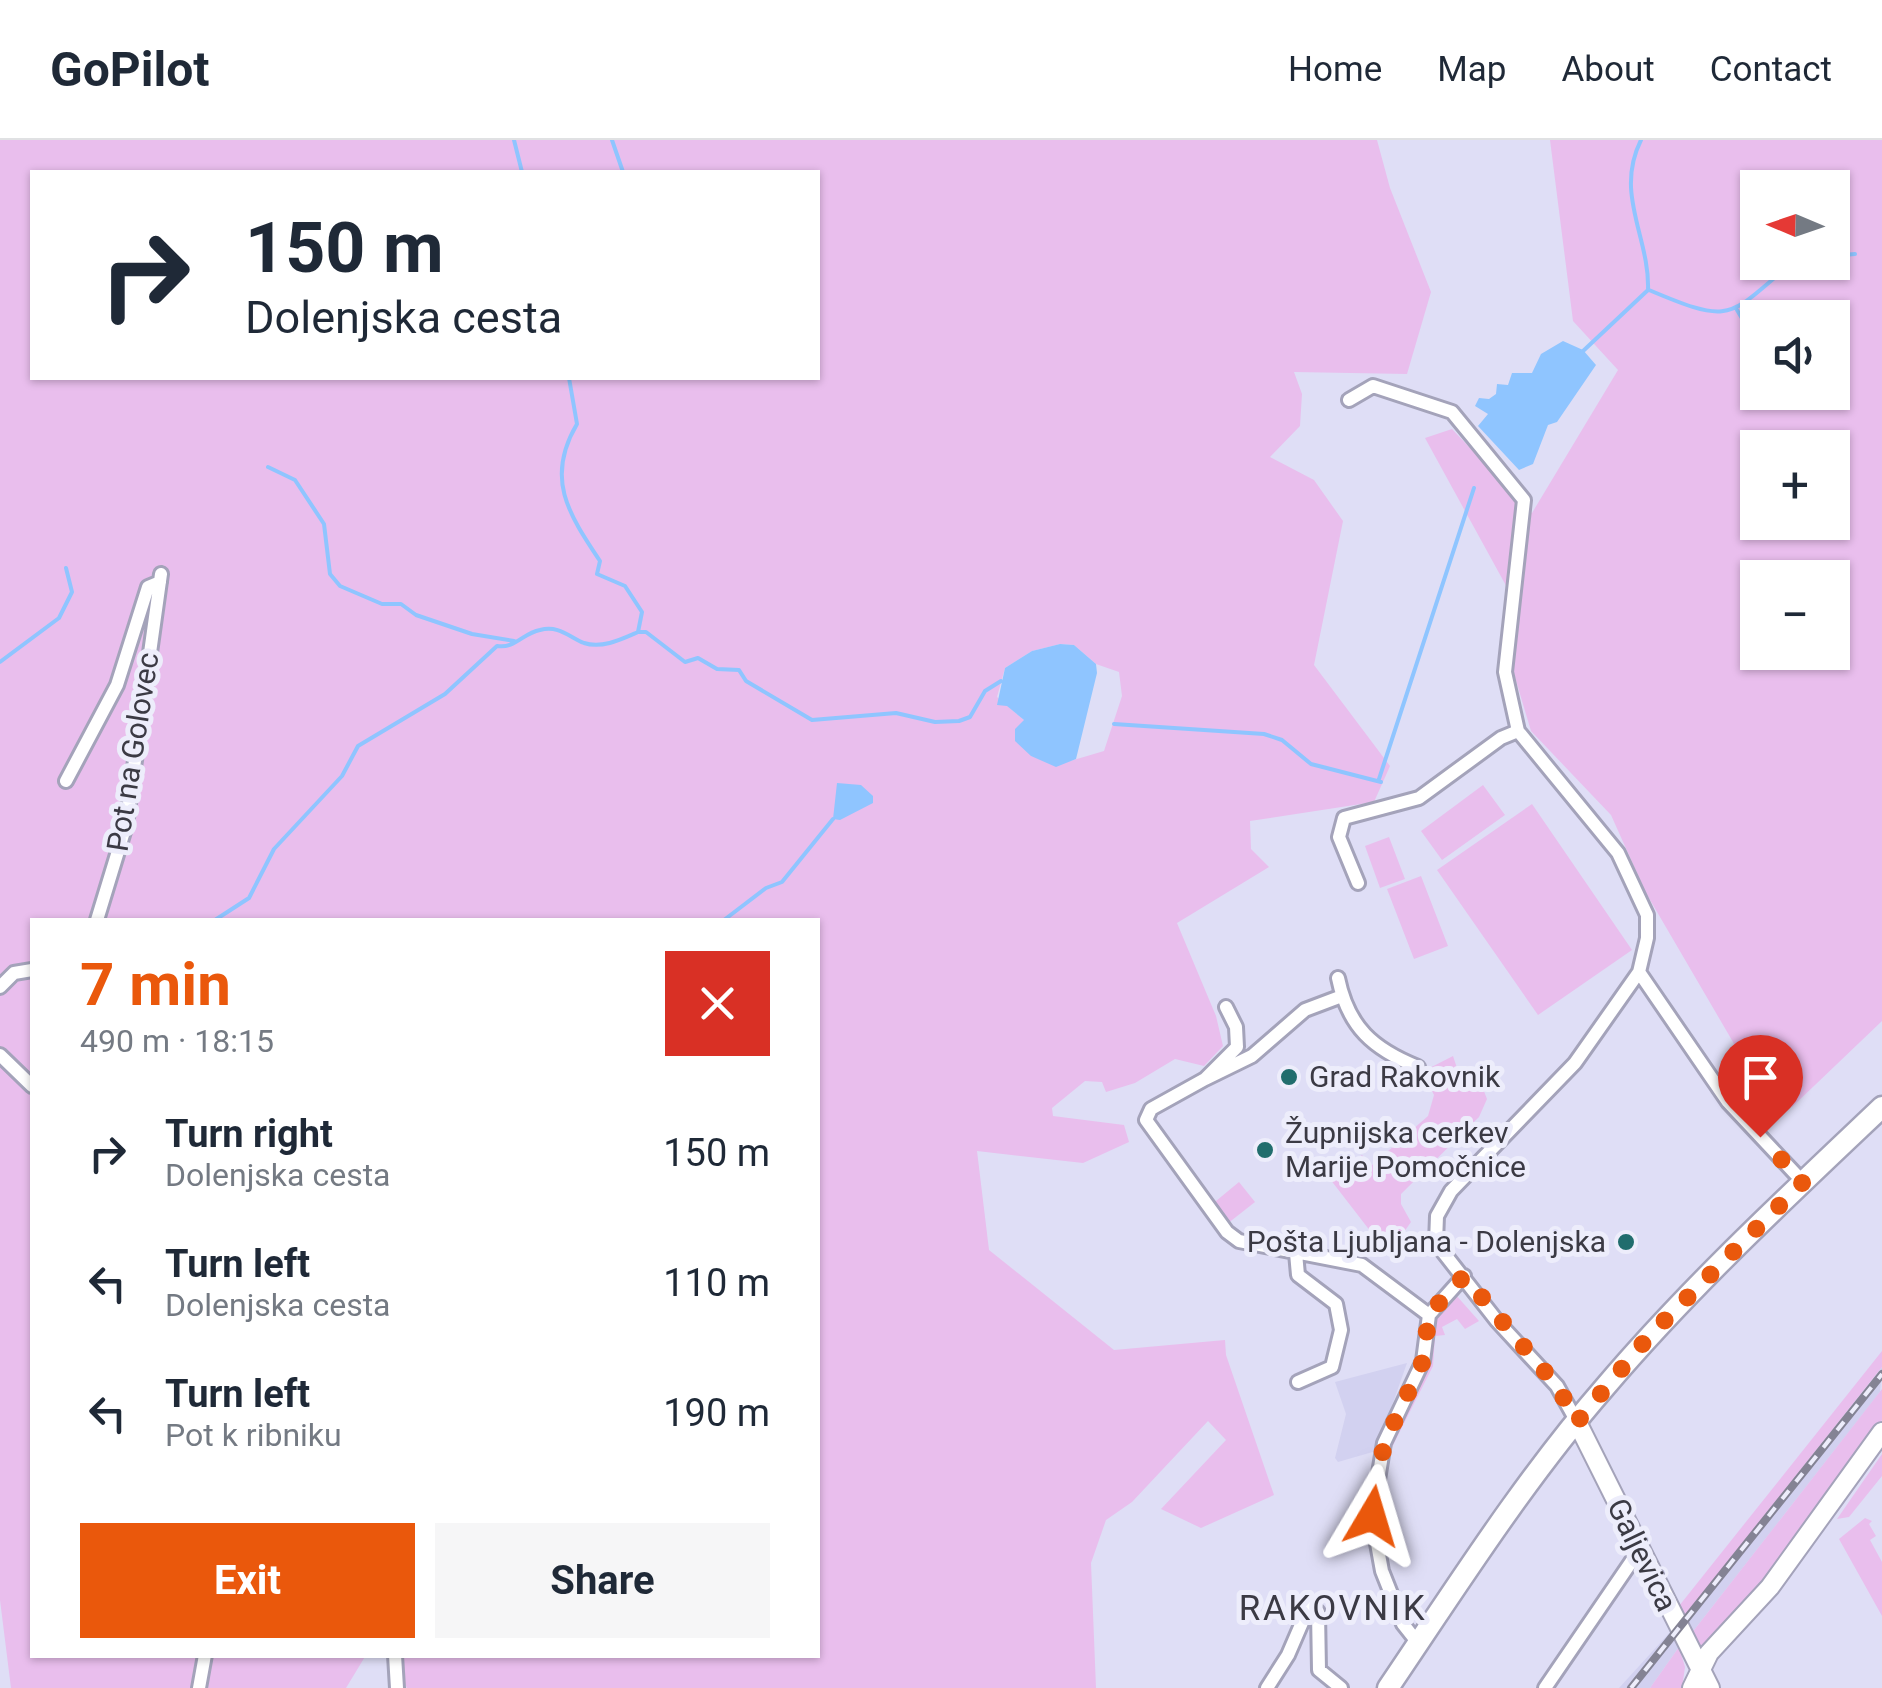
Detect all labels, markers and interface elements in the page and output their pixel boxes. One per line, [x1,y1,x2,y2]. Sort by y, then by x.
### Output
text: GoPilot [50,41,210,98]
text: Home [1288,49,1382,90]
text: Map [1437,49,1506,90]
text: About [1561,49,1655,90]
text: Contact [1710,49,1832,90]
north arrow [1740,170,1850,280]
map controls [1740,170,1850,670]
text: 150 m [245,207,444,289]
icon: right [80,210,210,340]
text: Dolenjska cesta [245,291,562,344]
button: sound [1740,300,1850,410]
button: + [1740,430,1850,540]
button: − [1740,560,1850,670]
street label: Pot na Golovec [99,650,166,854]
text: 7 min [80,949,231,1020]
button: close [665,951,770,1056]
text: 490 m · 18:15 [80,1022,274,1060]
pin [1718,1035,1803,1138]
icon: arrive [1733,1050,1788,1105]
place label: Grad Rakovnik [1309,1059,1501,1094]
marker: Grad Rakovnik [1278,1066,1300,1088]
text: Turn right [165,1112,333,1156]
place label: Župnijska cerkev Marije Pomočnice [1285,1115,1526,1184]
icon: right [80,1126,135,1181]
text: 150 m [663,1131,770,1175]
marker: Župnijska cerkev Marije Pomočnice [1254,1139,1276,1161]
text: Dolenjska cesta [165,1156,391,1194]
place label: Pošta Ljubljana - Dolenjska [1247,1224,1606,1259]
marker: Pošta Ljubljana - Dolenjska [1615,1231,1637,1253]
text: Turn left [165,1242,310,1286]
icon: left [80,1256,135,1311]
text: 110 m [663,1261,770,1305]
text: Dolenjska cesta [165,1286,391,1324]
text: Turn left [165,1372,310,1416]
icon: left [80,1386,135,1441]
text: 190 m [663,1391,770,1435]
text: Pot k ribniku [165,1416,342,1454]
position arrow [1320,1464,1424,1568]
street label: Galjevica [1600,1493,1685,1617]
button: Exit [80,1523,415,1638]
button: Share [435,1523,770,1638]
district label: RAKOVNIK [1239,1588,1427,1629]

